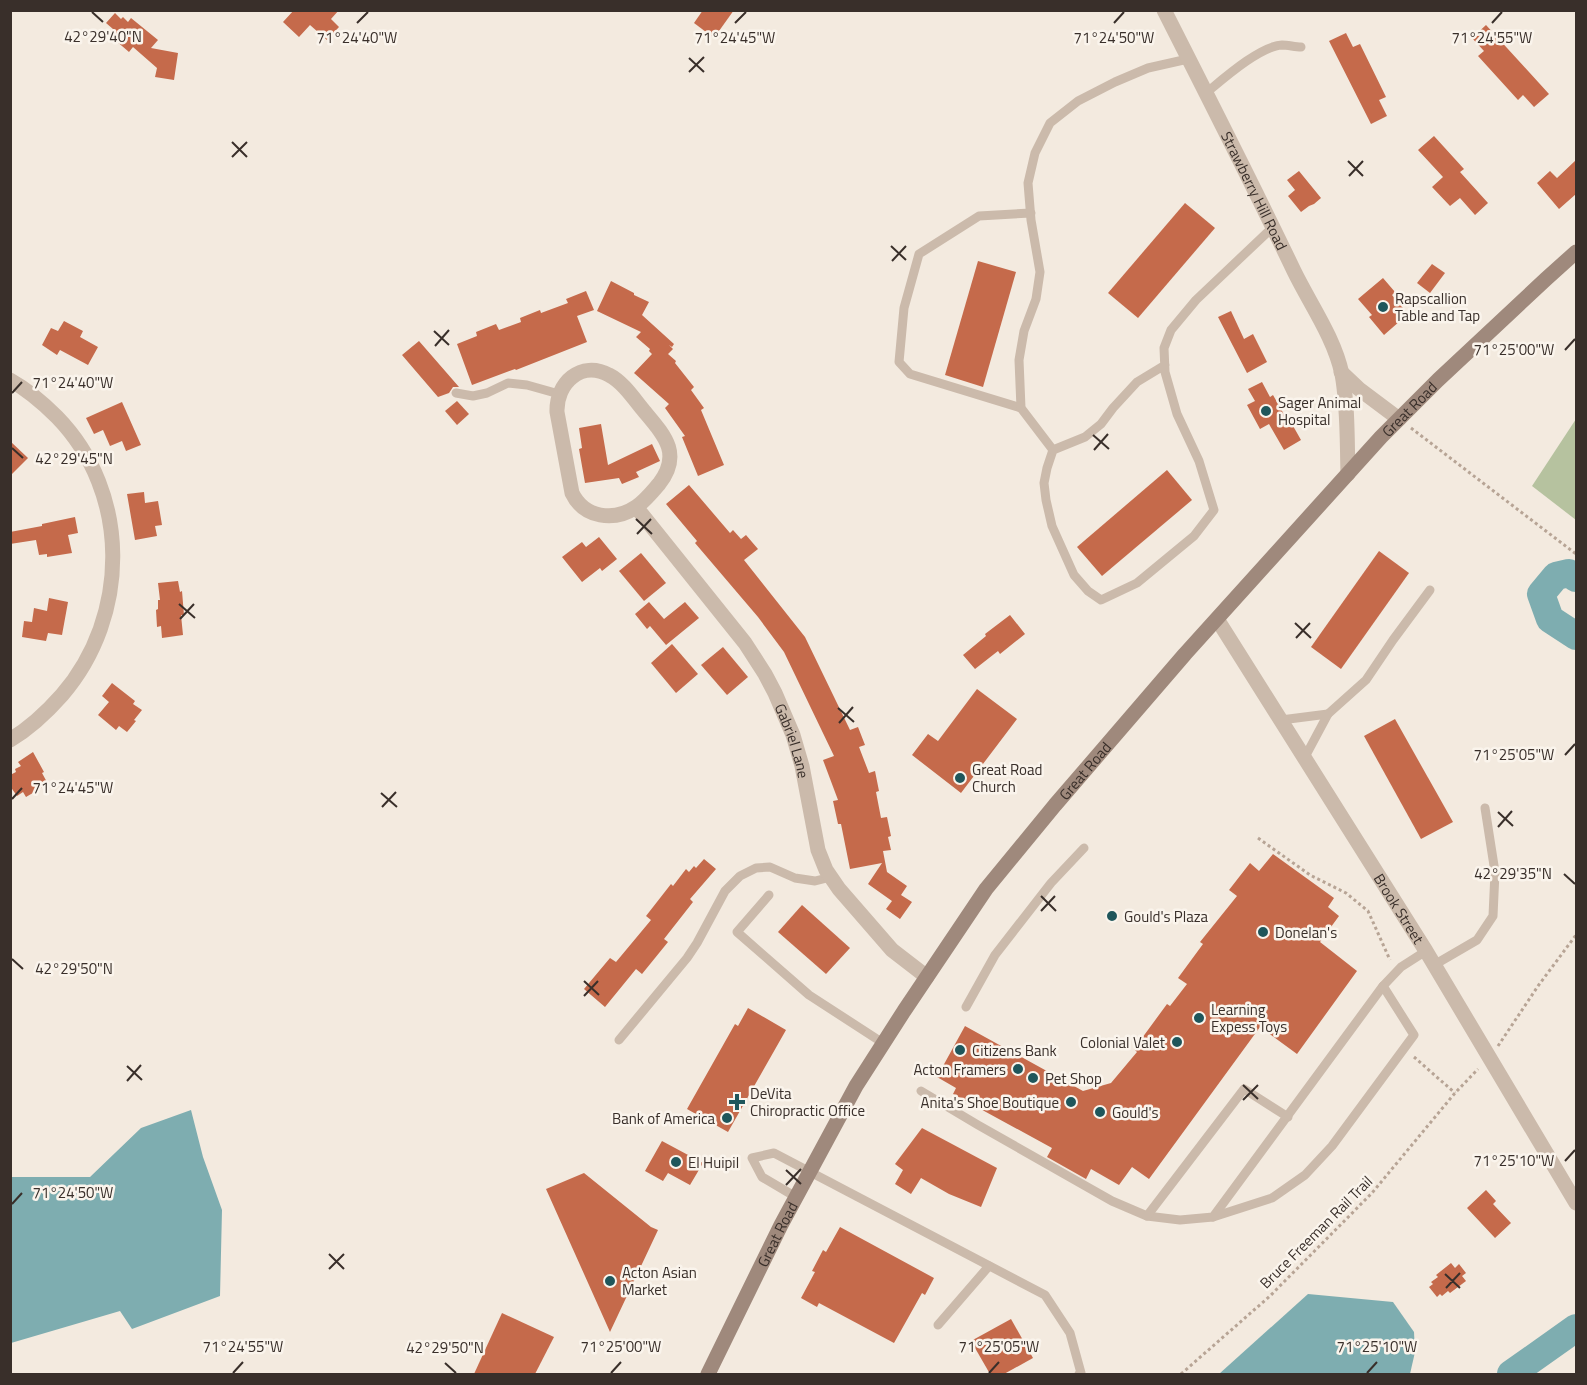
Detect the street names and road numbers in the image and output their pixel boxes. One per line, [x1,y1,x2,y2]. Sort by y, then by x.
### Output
street label: Strawberry Hill Road [1216,127,1294,254]
street label: Great Road [1376,376,1442,442]
street label: Gabriel Lane [769,700,816,780]
street label: Great Road [1053,736,1116,805]
street label: Brook Street [1368,869,1430,949]
street label: Bruce Freeman Rail Trail [1254,1170,1378,1294]
street label: Great Road [751,1197,803,1271]

